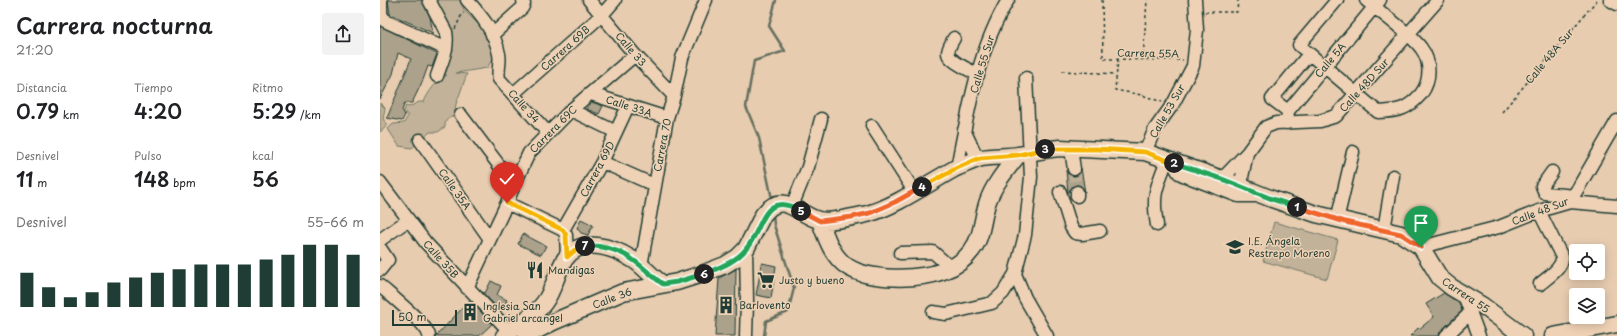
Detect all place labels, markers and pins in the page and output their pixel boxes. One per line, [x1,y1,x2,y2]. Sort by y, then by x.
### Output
pin: 3 [1035,139,1055,159]
pin: 2 [1164,153,1184,173]
pin [490,162,524,203]
pin: 4 [912,177,932,197]
pin: 1 [1287,197,1307,217]
pin: 5 [791,201,811,221]
pin [1404,206,1438,247]
place label: I.E. Ángela Restrepo Moreno [1248,233,1331,260]
pin: 7 [575,236,595,256]
school or university icon: I.E. Ángela Restrepo Moreno [1225,237,1245,257]
restaurant icon: Mandigas [525,260,545,280]
place label: Mandigas [548,262,595,277]
pin: 6 [694,264,714,284]
supermarket icon: Justo y bueno [756,270,776,290]
place label: Justo y bueno [779,272,845,288]
building icon: Barlovento [716,295,736,315]
place label: Barlovento [739,297,791,312]
place label: Inglesia San Gabriel arcangel [483,298,563,325]
building icon: Inglesia San Gabriel arcangel [460,302,480,322]

